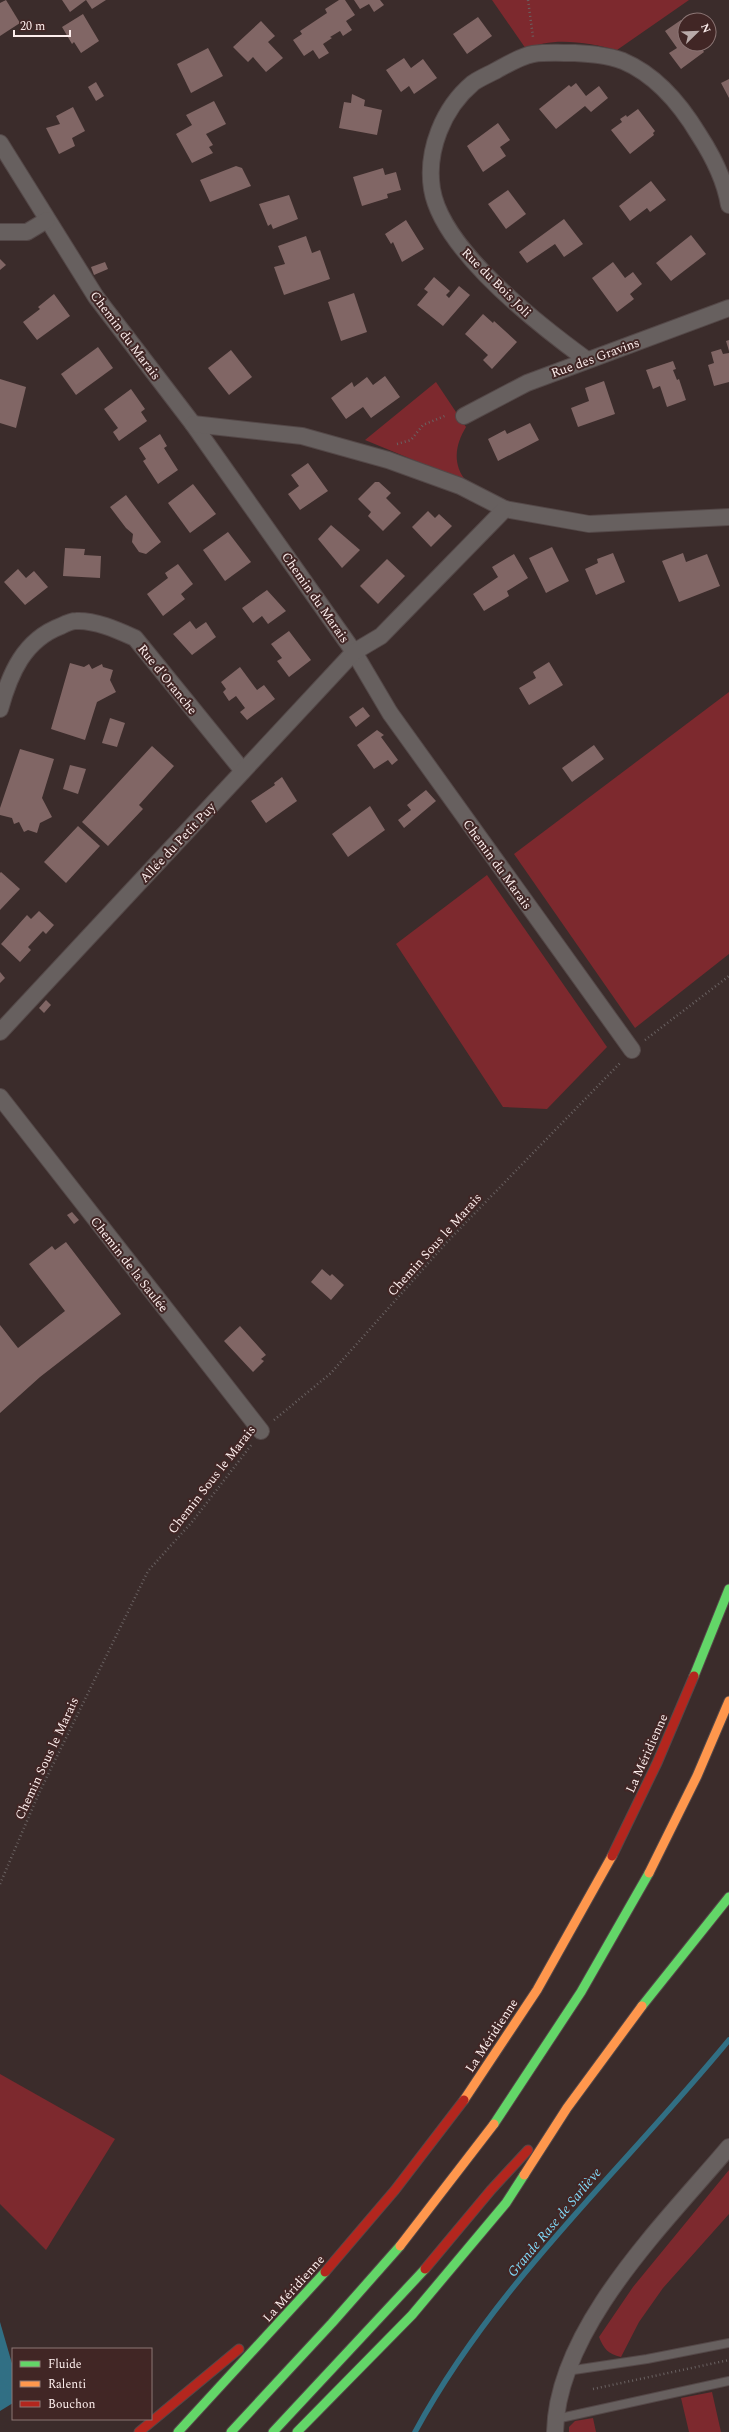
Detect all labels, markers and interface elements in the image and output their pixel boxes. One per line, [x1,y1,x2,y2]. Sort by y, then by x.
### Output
scale bar [14,12,70,38]
north arrow [677,12,717,52]
text: 20 m [20,17,45,36]
text: N [696,21,715,36]
street label: Rue du Bois Joli [457,243,536,322]
street label: Chemin du Marais [85,287,165,384]
street label: Rue des Gravins [548,333,642,383]
street label: Chemin du Marais [276,548,354,647]
street label: Rue d'Oranche [132,640,202,719]
street label: Allée du Petit Puy [135,797,221,887]
street label: Chemin du Marais [458,815,537,914]
street label: Chemin Sous le Marais [383,1188,487,1301]
street label: Chemin de la Saulée [85,1212,173,1317]
street label: Chemin Sous le Marais [163,1421,261,1538]
street label: Chemin Sous le Marais [10,1694,84,1823]
street label: La Méridienne [621,1711,673,1796]
street label: La Méridienne [460,1995,523,2077]
water label: Grande Rase de Sarliève [502,2163,607,2282]
street label: La Méridienne [258,2250,330,2327]
legend [12,2348,152,2420]
text: Fluide [48,2355,82,2374]
text: Ralenti [48,2375,86,2394]
text: Bouchon [48,2395,95,2414]

